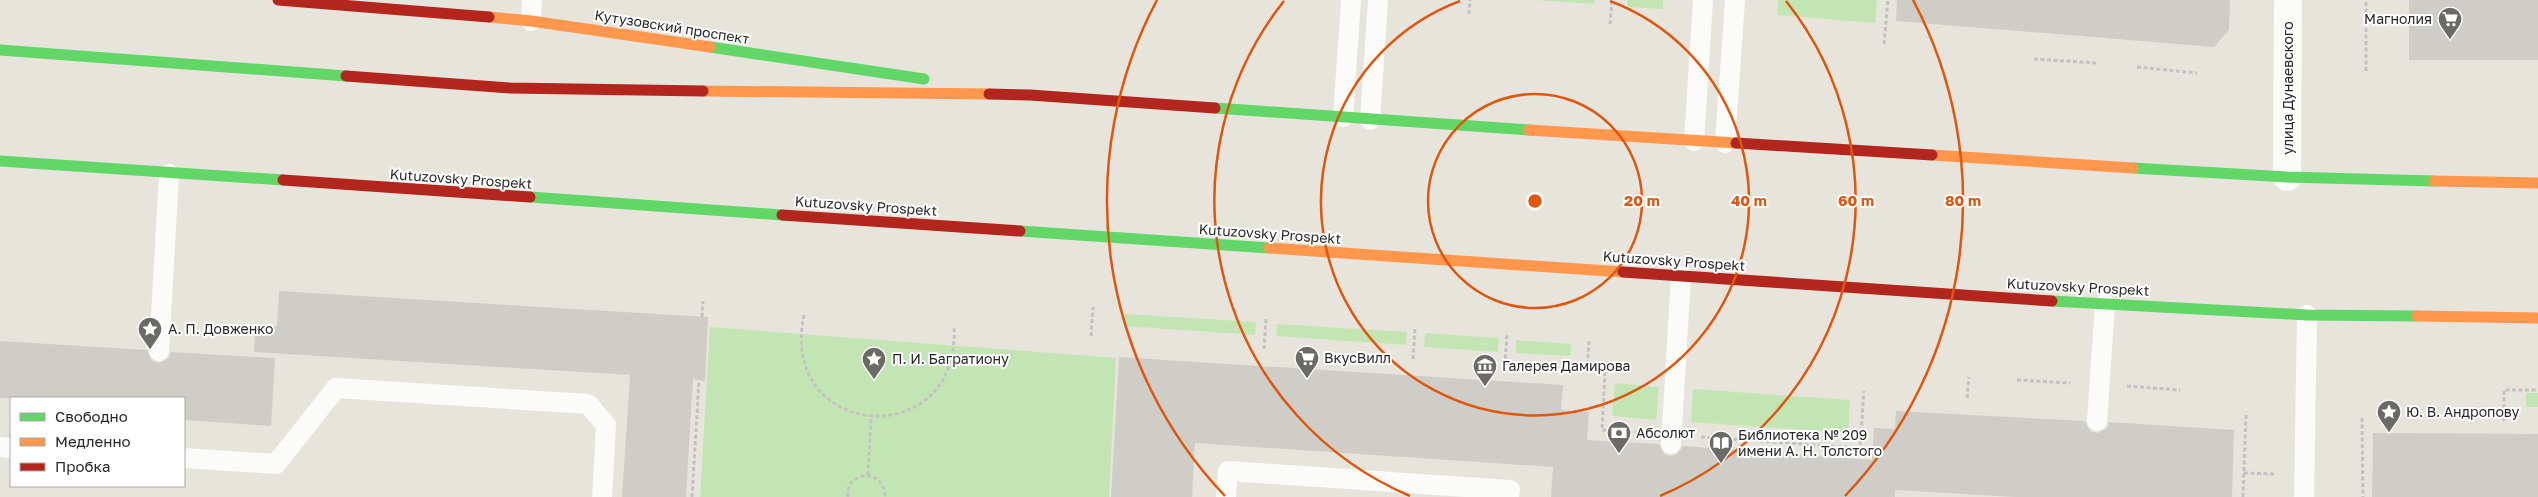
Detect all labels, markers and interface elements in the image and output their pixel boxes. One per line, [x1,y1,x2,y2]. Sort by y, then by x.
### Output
street label: Кутузовский проспект [593,6,751,47]
supermarket icon: Магнолия [2437,6,2463,40]
place label: Магнолия [2364,10,2432,27]
street label: улица Дунаевского [2279,21,2296,155]
street label: Kutuzovsky Prospekt [389,165,533,192]
text: 20 m [1624,191,1660,209]
text: 40 m [1731,191,1767,209]
text: 60 m [1838,191,1874,209]
text: 80 m [1945,191,1981,209]
street label: Kutuzovsky Prospekt [794,192,938,219]
centre of rings [1526,192,1544,210]
street label: Kutuzovsky Prospekt [1198,220,1342,247]
street label: Kutuzovsky Prospekt [1602,247,1746,274]
street label: Kutuzovsky Prospekt [2006,274,2150,299]
place icon: А. П. Довженко [137,316,163,350]
place label: А. П. Довженко [168,320,273,337]
supermarket icon: ВкусВилл [1294,345,1320,379]
place icon: П. И. Багратиону [861,346,887,380]
place label: ВкусВилл [1324,349,1391,366]
place label: П. И. Багратиону [892,350,1009,367]
museum icon: Галерея Дамирова [1472,353,1498,387]
place label: Галерея Дамирова [1502,357,1630,374]
legend [10,397,185,487]
place icon: Ю. В. Андропову [2376,399,2402,433]
place label: Ю. В. Андропову [2406,403,2519,420]
text: Свободно [55,407,128,425]
bank icon: Абсолют [1606,420,1632,454]
place label: Абсолют [1636,424,1695,441]
place label: Библиотека № 209 имени А. Н. Толстого [1738,426,1882,459]
library icon: Библиотека № 209 имени А. Н. Толстого [1708,430,1734,464]
text: Медленно [55,432,131,450]
text: Пробка [55,457,110,475]

